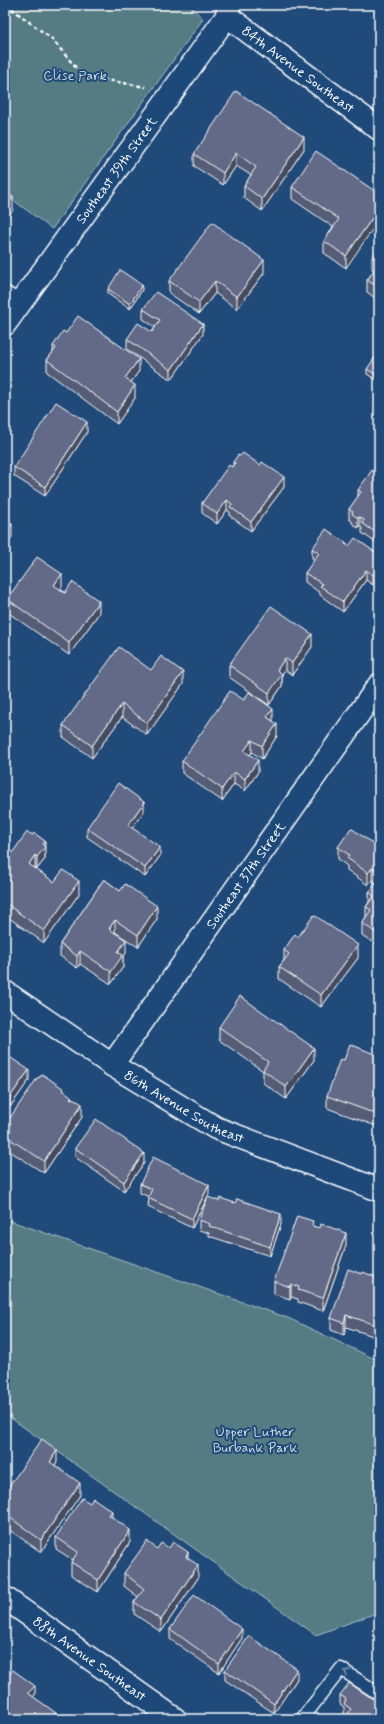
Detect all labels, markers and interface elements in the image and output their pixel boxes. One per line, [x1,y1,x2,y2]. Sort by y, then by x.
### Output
street label: 84th Avenue Southeast [238,22,358,118]
park label: Clise Park [43,67,107,85]
street label: Southeast 39th Street [72,113,162,228]
street label: Southeast 37th Street [202,818,290,933]
street label: 86th Avenue Southeast [120,1066,247,1148]
park label: Upper Luther Burbank Park [213,1423,297,1457]
street label: 88th Avenue Southeast [29,1613,150,1706]
one-way arrow [344,1670,351,1677]

